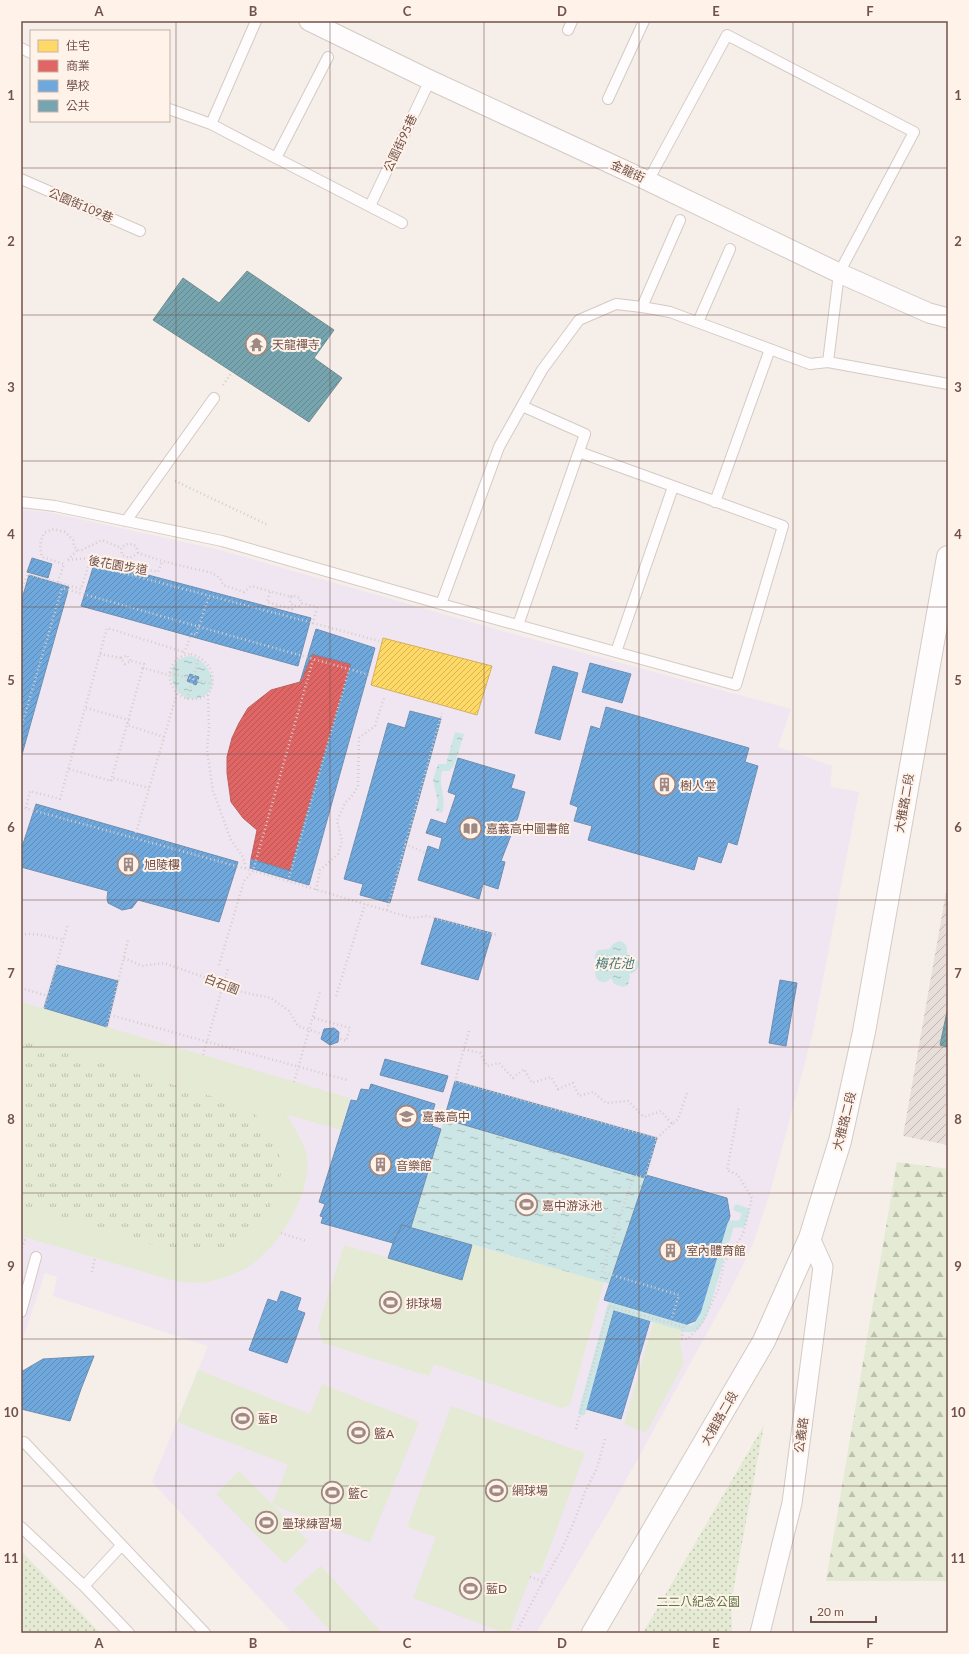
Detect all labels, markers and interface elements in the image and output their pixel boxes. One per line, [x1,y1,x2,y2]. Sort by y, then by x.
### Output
text: A [93,3,104,19]
text: B [249,3,258,19]
text: C [403,3,412,19]
text: D [557,3,567,19]
text: E [712,3,720,19]
text: F [866,3,874,19]
legend [30,30,170,122]
text: 住宅 [66,38,90,53]
text: 商業 [66,58,90,73]
text: 學校 [66,78,90,93]
text: 1 [7,87,15,103]
text: 1 [954,87,962,103]
text: 公共 [66,98,90,113]
street label: 公園街95巷 [380,112,420,174]
street label: 金龍街 [609,157,647,185]
street label: 公園街109巷 [46,185,116,225]
text: 2 [7,233,15,249]
text: 2 [954,233,962,249]
temple icon: 天龍禪寺 [243,331,269,357]
place label: 天龍禪寺 [272,337,320,352]
text: 3 [7,379,15,395]
text: 3 [954,379,962,395]
text: 4 [7,526,15,542]
text: 4 [954,526,962,542]
street label: 後花園步道 [87,552,149,578]
text: 5 [7,672,15,688]
text: 5 [954,672,962,688]
building icon: 樹人堂 [651,772,677,798]
street label: 大雅路二段 [891,772,917,834]
place label: 樹人堂 [680,778,716,793]
library icon: 嘉義高中圖書館 [458,815,484,841]
text: 6 [7,819,15,835]
text: 6 [954,819,962,835]
place label: 嘉義高中圖書館 [486,821,570,836]
building icon: 旭陵樓 [116,851,142,877]
place label: 旭陵樓 [144,857,180,872]
water label: 梅花池 [594,955,635,971]
text: 7 [7,965,15,981]
text: 7 [954,965,962,981]
street label: 白石園 [203,971,241,997]
street label: 大雅路二段 [829,1090,859,1152]
school or university icon: 嘉義高中 [393,1103,419,1129]
place label: 嘉義高中 [422,1109,470,1124]
text: 8 [7,1111,15,1127]
text: 8 [954,1111,962,1127]
building icon: 音樂館 [367,1152,393,1178]
place label: 音樂館 [396,1158,432,1173]
sports icon: 嘉中游泳池 [514,1192,540,1218]
place label: 嘉中游泳池 [542,1198,602,1213]
building icon: 室內體育館 [657,1237,683,1263]
place label: 室內體育館 [686,1243,746,1258]
text: 9 [7,1258,15,1274]
text: 9 [954,1258,962,1274]
sports icon: 排球場 [377,1290,403,1316]
place label: 排球場 [406,1296,442,1311]
street label: 大雅路二段 [698,1388,740,1448]
text: 10 [3,1404,19,1420]
text: 10 [950,1404,966,1420]
sports icon: 藍B [230,1405,256,1431]
place label: 藍B [258,1411,278,1426]
street label: 公義路 [791,1416,811,1454]
sports icon: 籃A [346,1420,372,1446]
place label: 籃A [374,1426,395,1441]
sports icon: 網球場 [483,1477,509,1503]
sports icon: 籃C [320,1480,346,1506]
place label: 網球場 [512,1483,548,1498]
place label: 籃C [348,1486,368,1501]
sports icon: 壘球練習場 [254,1510,280,1536]
place label: 壘球練習場 [282,1516,342,1531]
text: 11 [3,1550,19,1566]
text: 11 [950,1550,966,1566]
sports icon: 藍D [458,1575,484,1601]
place label: 藍D [486,1581,507,1596]
park label: 二二八紀念公園 [656,1594,740,1609]
scale bar [811,1598,876,1624]
text: 20 m [817,1604,844,1619]
text: A [93,1635,104,1651]
text: B [249,1635,258,1651]
text: C [403,1635,412,1651]
text: D [557,1635,567,1651]
text: E [712,1635,720,1651]
text: F [866,1635,874,1651]

